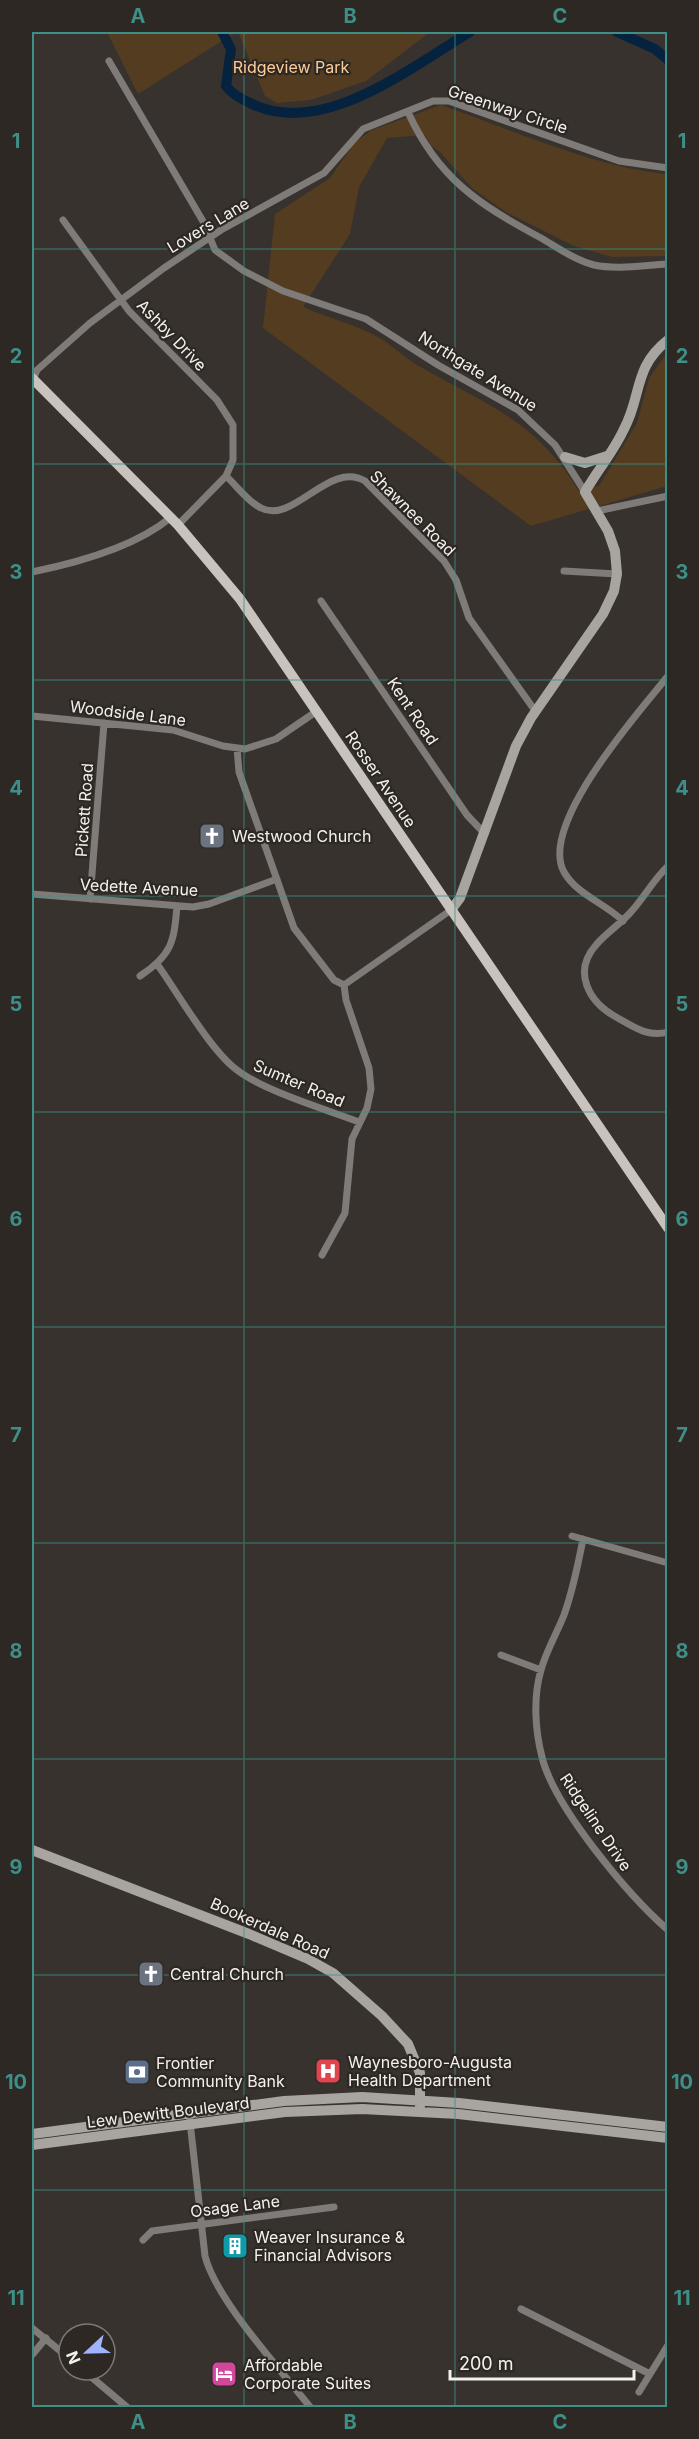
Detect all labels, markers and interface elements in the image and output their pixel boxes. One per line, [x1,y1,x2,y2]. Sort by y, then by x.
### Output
text: A [131,4,146,28]
text: B [343,4,357,28]
text: C [553,4,567,28]
park label: Ridgeview Park [233,57,349,77]
street label: Greenway Circle [446,80,570,138]
text: 1 [12,129,20,153]
text: 1 [678,129,686,153]
street label: Lovers Lane [163,193,253,257]
street label: Ashby Drive [133,295,211,375]
street label: Northgate Avenue [415,326,541,416]
text: 2 [10,344,22,368]
text: 2 [676,344,688,368]
street label: Shawnee Road [366,466,460,560]
text: 3 [10,560,22,584]
text: 3 [676,560,688,584]
street label: Kent Road [383,673,443,749]
street label: Woodside Lane [69,696,187,730]
street label: Rosser Avenue [341,727,421,831]
street label: Pickett Road [71,762,97,858]
text: 4 [9,776,23,800]
text: 4 [675,776,689,800]
church icon: Westwood Church [197,821,227,851]
place label: Westwood Church [232,826,371,846]
street label: Vedette Avenue [79,874,199,900]
text: 5 [10,992,22,1016]
text: 5 [676,992,688,1016]
street label: Sumter Road [250,1055,348,1111]
text: 6 [10,1207,23,1231]
text: 6 [676,1207,689,1231]
text: 7 [10,1423,22,1447]
text: 7 [676,1423,688,1447]
text: 8 [9,1639,23,1663]
text: 8 [675,1639,689,1663]
street label: Ridgeline Drive [556,1769,636,1875]
text: 9 [10,1855,23,1879]
text: 9 [676,1855,689,1879]
street label: Bookerdale Road [207,1893,333,1963]
church icon: Central Church [136,1959,166,1989]
place label: Central Church [170,1964,284,1984]
place label: Waynesboro-Augusta Health Department [348,2052,512,2090]
place label: Frontier Community Bank [156,2053,285,2091]
hospital icon: Waynesboro-Augusta Health Department [313,2056,343,2086]
bank icon: Frontier Community Bank [122,2057,152,2087]
text: 10 [5,2070,27,2094]
text: 10 [671,2070,693,2094]
street label: Lew Dewitt Boulevard [86,2092,250,2132]
street label: Osage Lane [189,2191,281,2221]
place label: Weaver Insurance & Financial Advisors [254,2227,406,2265]
building icon: Weaver Insurance & Financial Advisors [220,2231,250,2261]
text: 11 [7,2286,25,2310]
text: 11 [673,2286,691,2310]
north arrow [57,2322,117,2382]
scale bar [450,2343,634,2381]
text: N [62,2348,85,2367]
text: 200 m [459,2353,514,2374]
place label: Affordable Corporate Suites [244,2355,371,2393]
hotel icon: Affordable Corporate Suites [209,2359,239,2389]
text: A [131,2410,146,2434]
text: B [343,2410,357,2434]
text: C [553,2410,567,2434]

